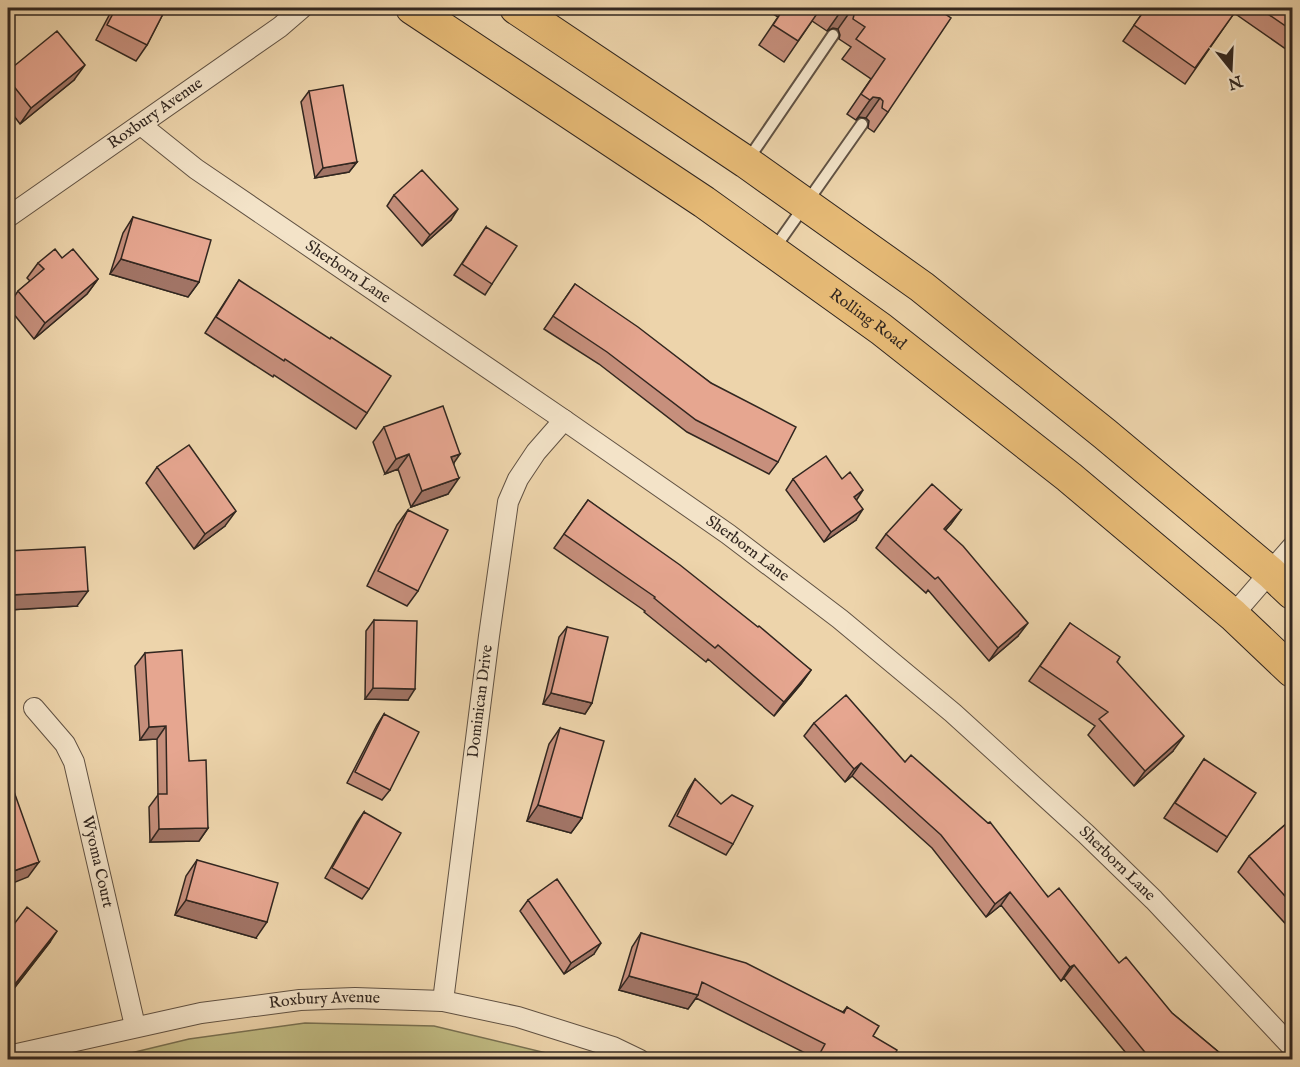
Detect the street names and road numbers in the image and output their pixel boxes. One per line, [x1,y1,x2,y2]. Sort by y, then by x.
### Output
street label: Roxbury Avenue [104,74,207,154]
street label: Sherborn Lane [301,236,394,309]
street label: Rolling Road [825,285,910,355]
street label: Sherborn Lane [702,511,793,587]
street label: Dominican Drive [464,644,498,759]
street label: Wyoma Court [77,814,117,910]
street label: Sherborn Lane [1074,822,1159,906]
street label: Roxbury Avenue [268,988,380,1014]

